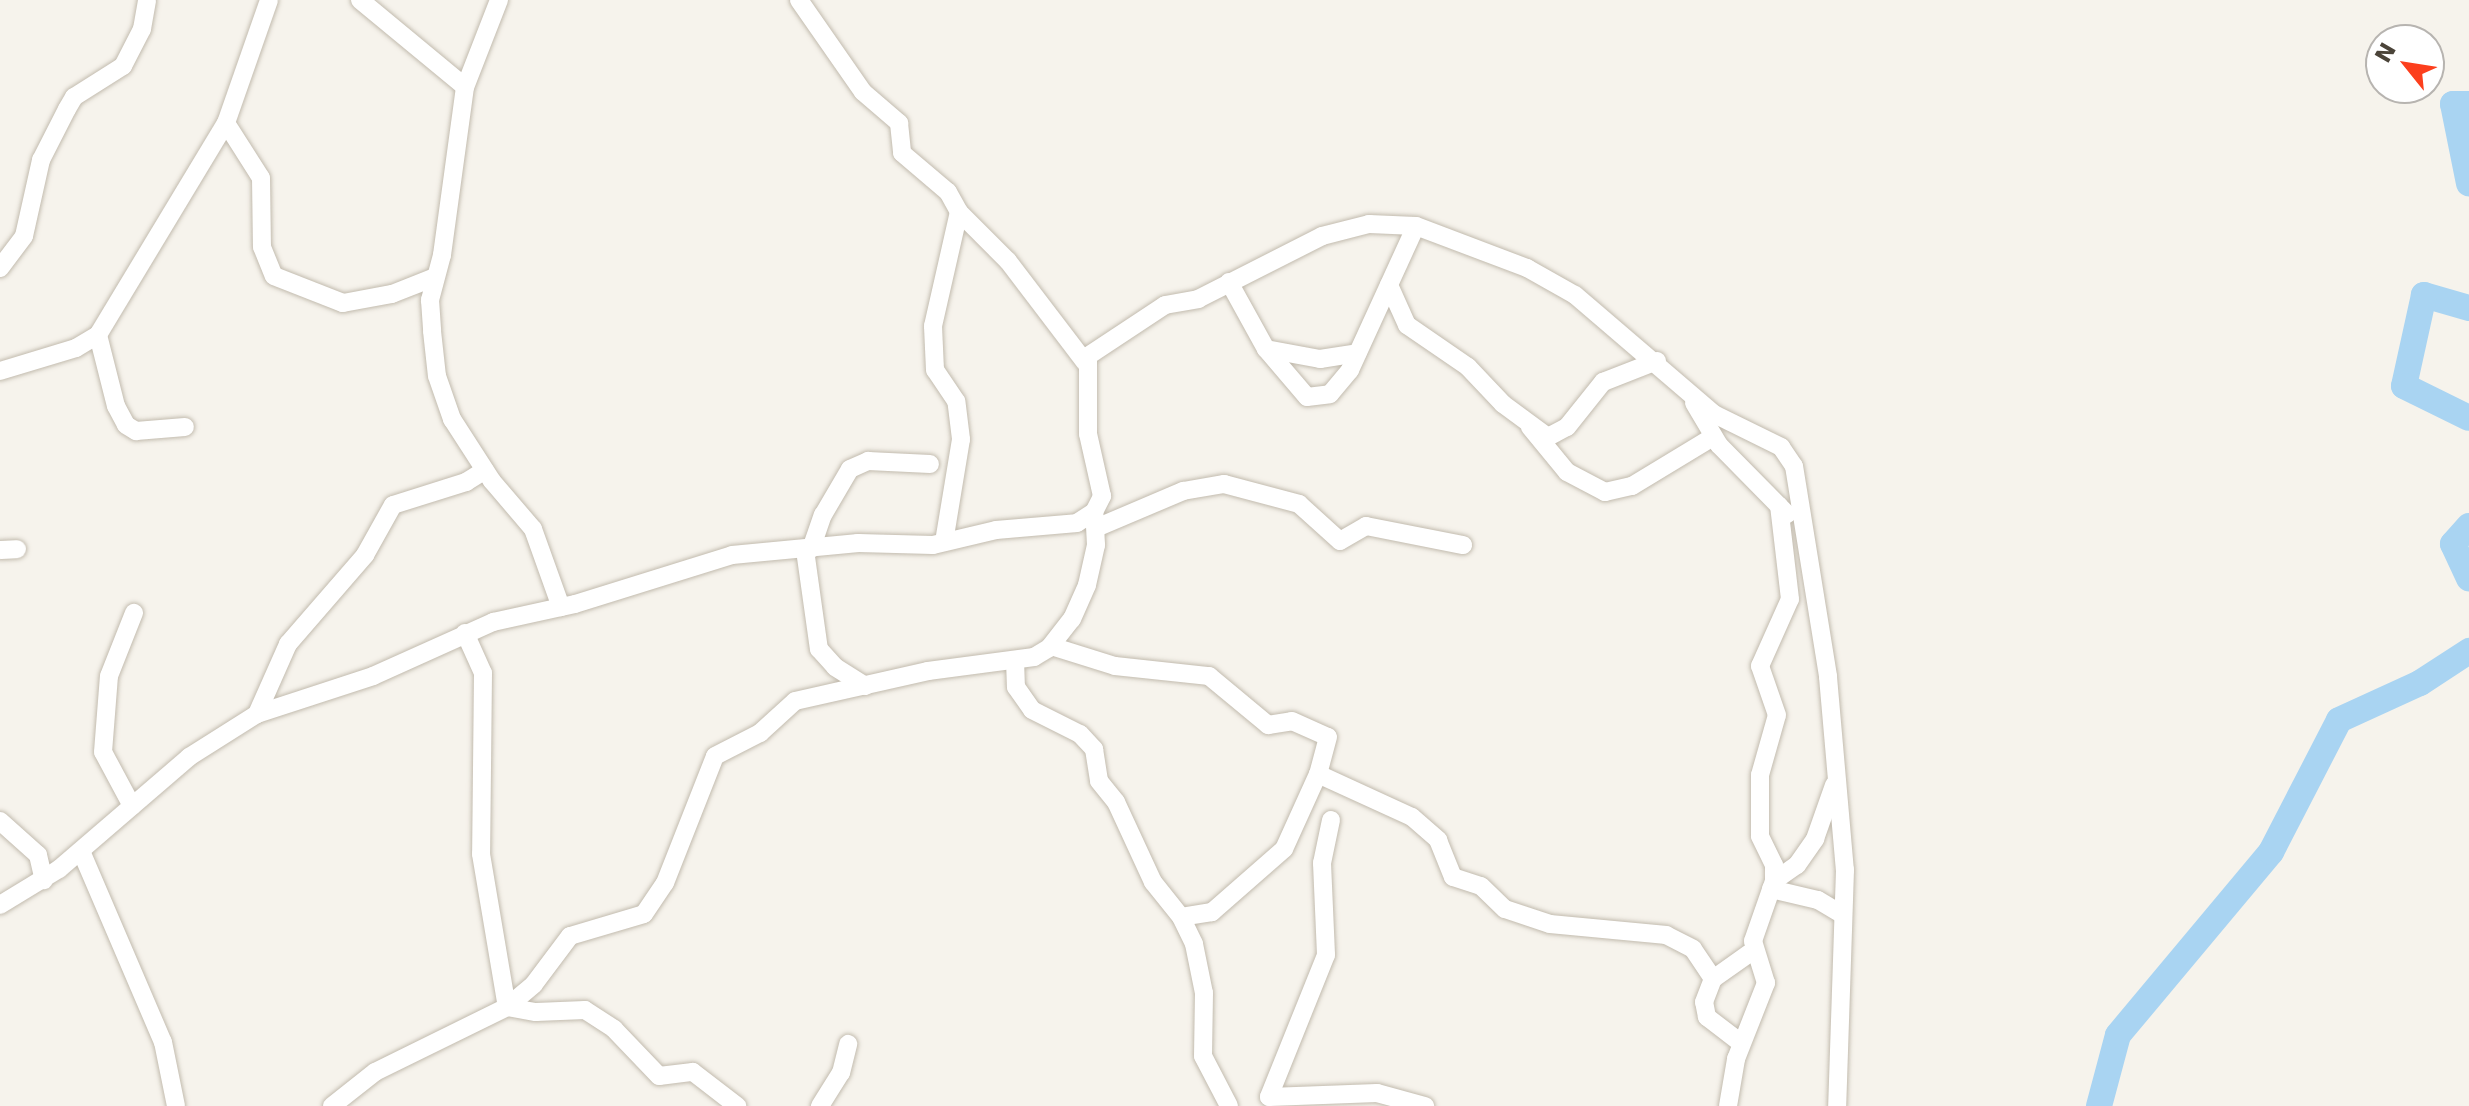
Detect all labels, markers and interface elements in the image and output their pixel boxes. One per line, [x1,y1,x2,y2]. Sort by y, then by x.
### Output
north arrow [2365,24,2445,104]
text: N [2370,39,2401,67]

